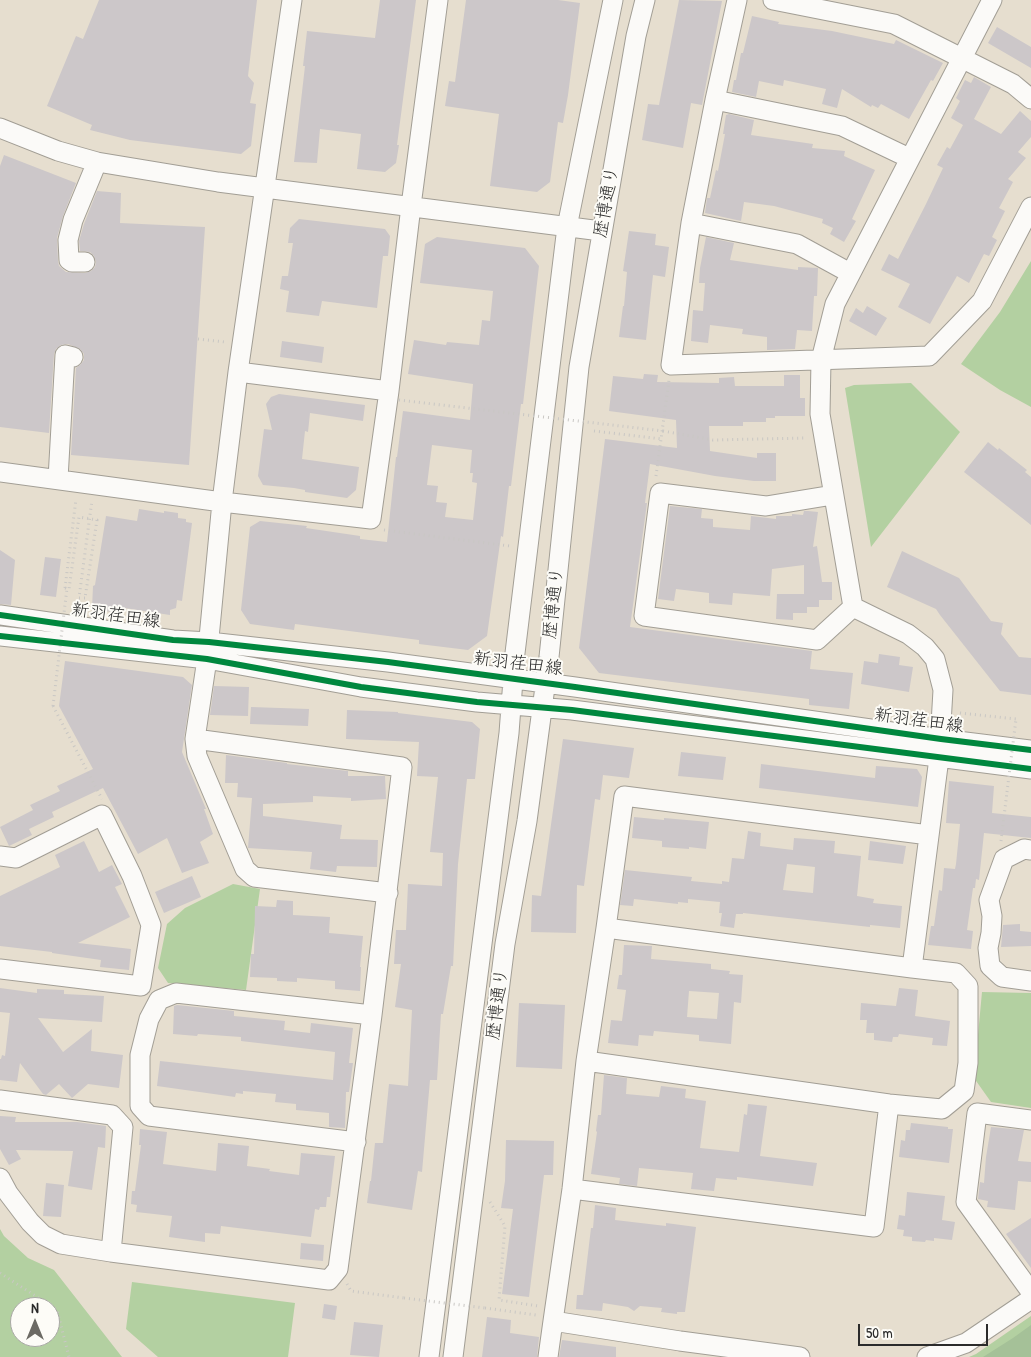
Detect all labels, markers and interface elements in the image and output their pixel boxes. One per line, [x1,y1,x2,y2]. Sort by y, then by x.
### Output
street label: 歴博通り [590,165,624,239]
street label: 歴博通り [539,566,569,640]
street label: 新羽荏田線 [70,599,162,633]
street label: 新羽荏田線 [472,648,564,680]
street label: 新羽荏田線 [873,704,965,738]
street label: 歴博通り [483,967,513,1041]
north arrow [10,1297,60,1347]
text: N [31,1298,39,1317]
scale bar [861,1314,991,1346]
text: 50 m [866,1322,893,1343]

